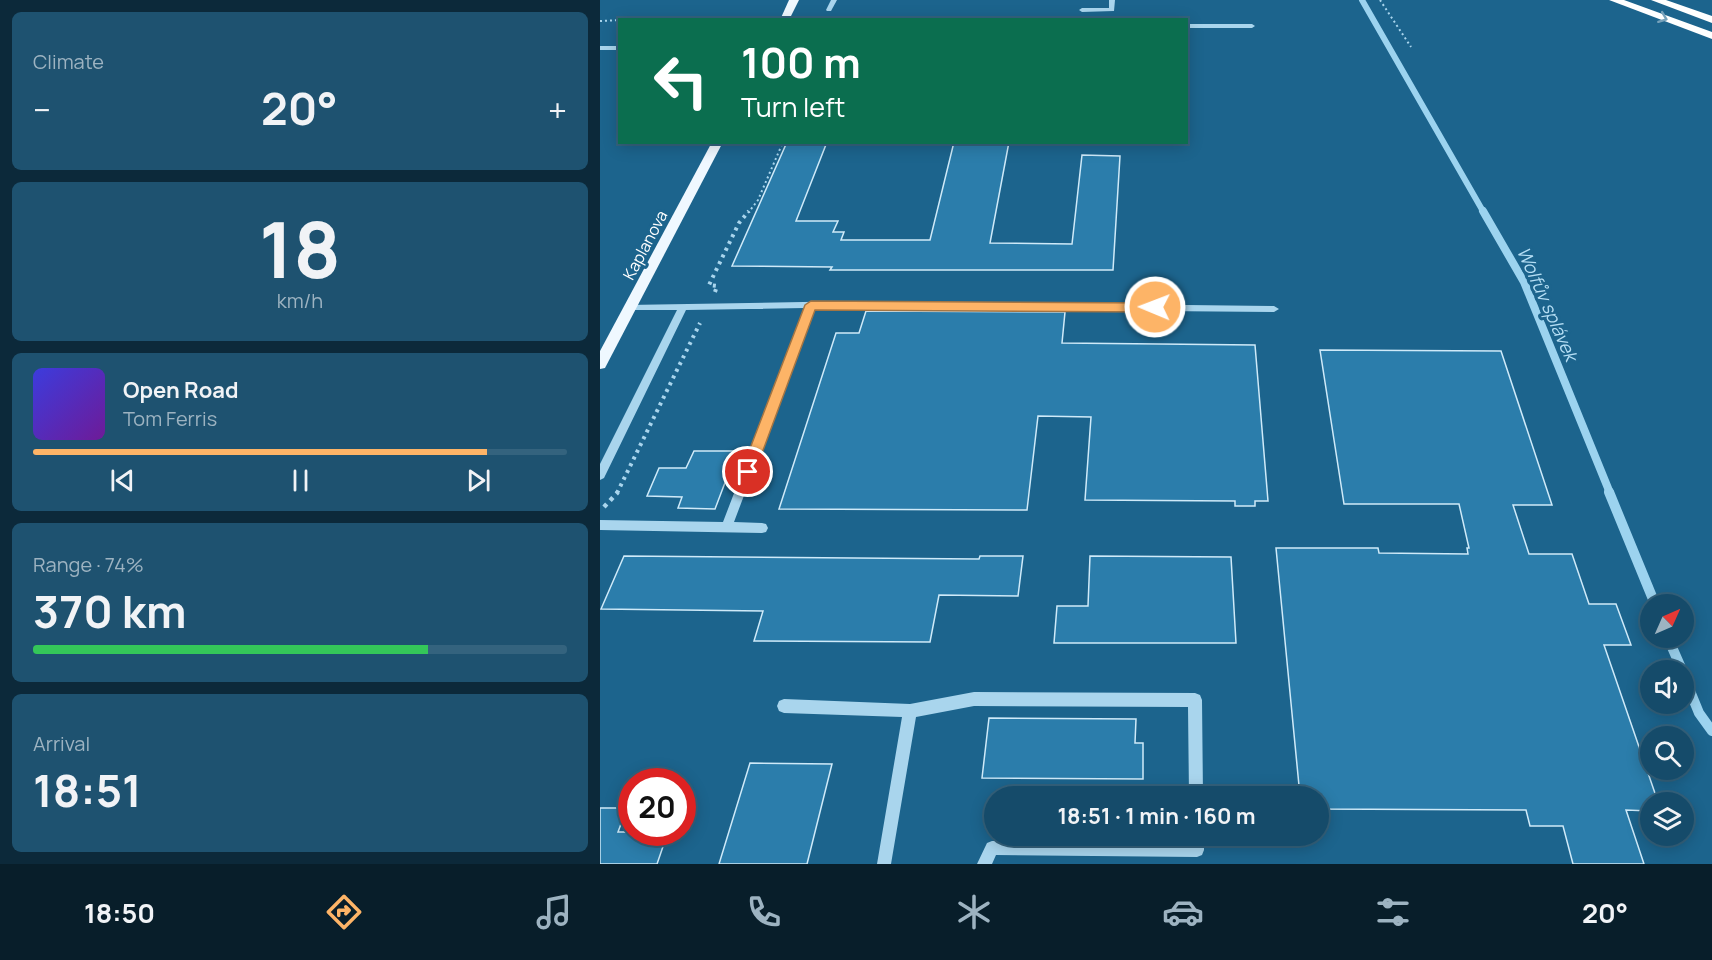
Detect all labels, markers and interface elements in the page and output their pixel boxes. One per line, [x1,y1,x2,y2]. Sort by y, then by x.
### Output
one-way arrow [1657,11,1667,24]
text: 100 m [741,33,861,91]
icon: left [642,42,720,120]
text: Climate [33,48,104,75]
text: 20° [261,77,338,139]
text: − [33,87,51,132]
text: + [548,87,567,132]
text: Turn left [741,88,845,125]
text: 18 [259,195,341,301]
street label: Kaplanova [618,206,672,284]
water label: Wolfův splávek [1512,243,1585,367]
position arrow [1123,275,1187,339]
text: km/h [277,287,323,314]
text: Open Road [123,375,238,405]
text: Tom Ferris [123,405,217,432]
pin [722,446,773,497]
icon: arrive [731,455,764,488]
icon: previous [106,464,139,497]
icon: pause [284,464,317,497]
icon: next [462,464,495,497]
text: Range · 74% [33,551,144,578]
text: 370 km [33,580,186,642]
north arrow [1640,594,1694,648]
map controls [1640,594,1694,846]
button: sound [1640,660,1694,714]
button: search [1640,726,1694,780]
text: Arrival [33,730,90,757]
text: 18:51 [33,759,142,821]
speed limit sign: 20 [618,768,696,846]
button: layers [1640,792,1694,846]
text: 18:51 · 1 min · 160 m [1057,801,1256,831]
icon: directions [323,891,365,933]
icon: music [533,891,575,933]
icon: phone [743,891,785,933]
icon: climate [953,891,995,933]
icon: car [1162,891,1204,933]
icon: filters [1372,891,1414,933]
text: 18:50 [84,894,155,931]
text: 20° [1582,894,1628,931]

